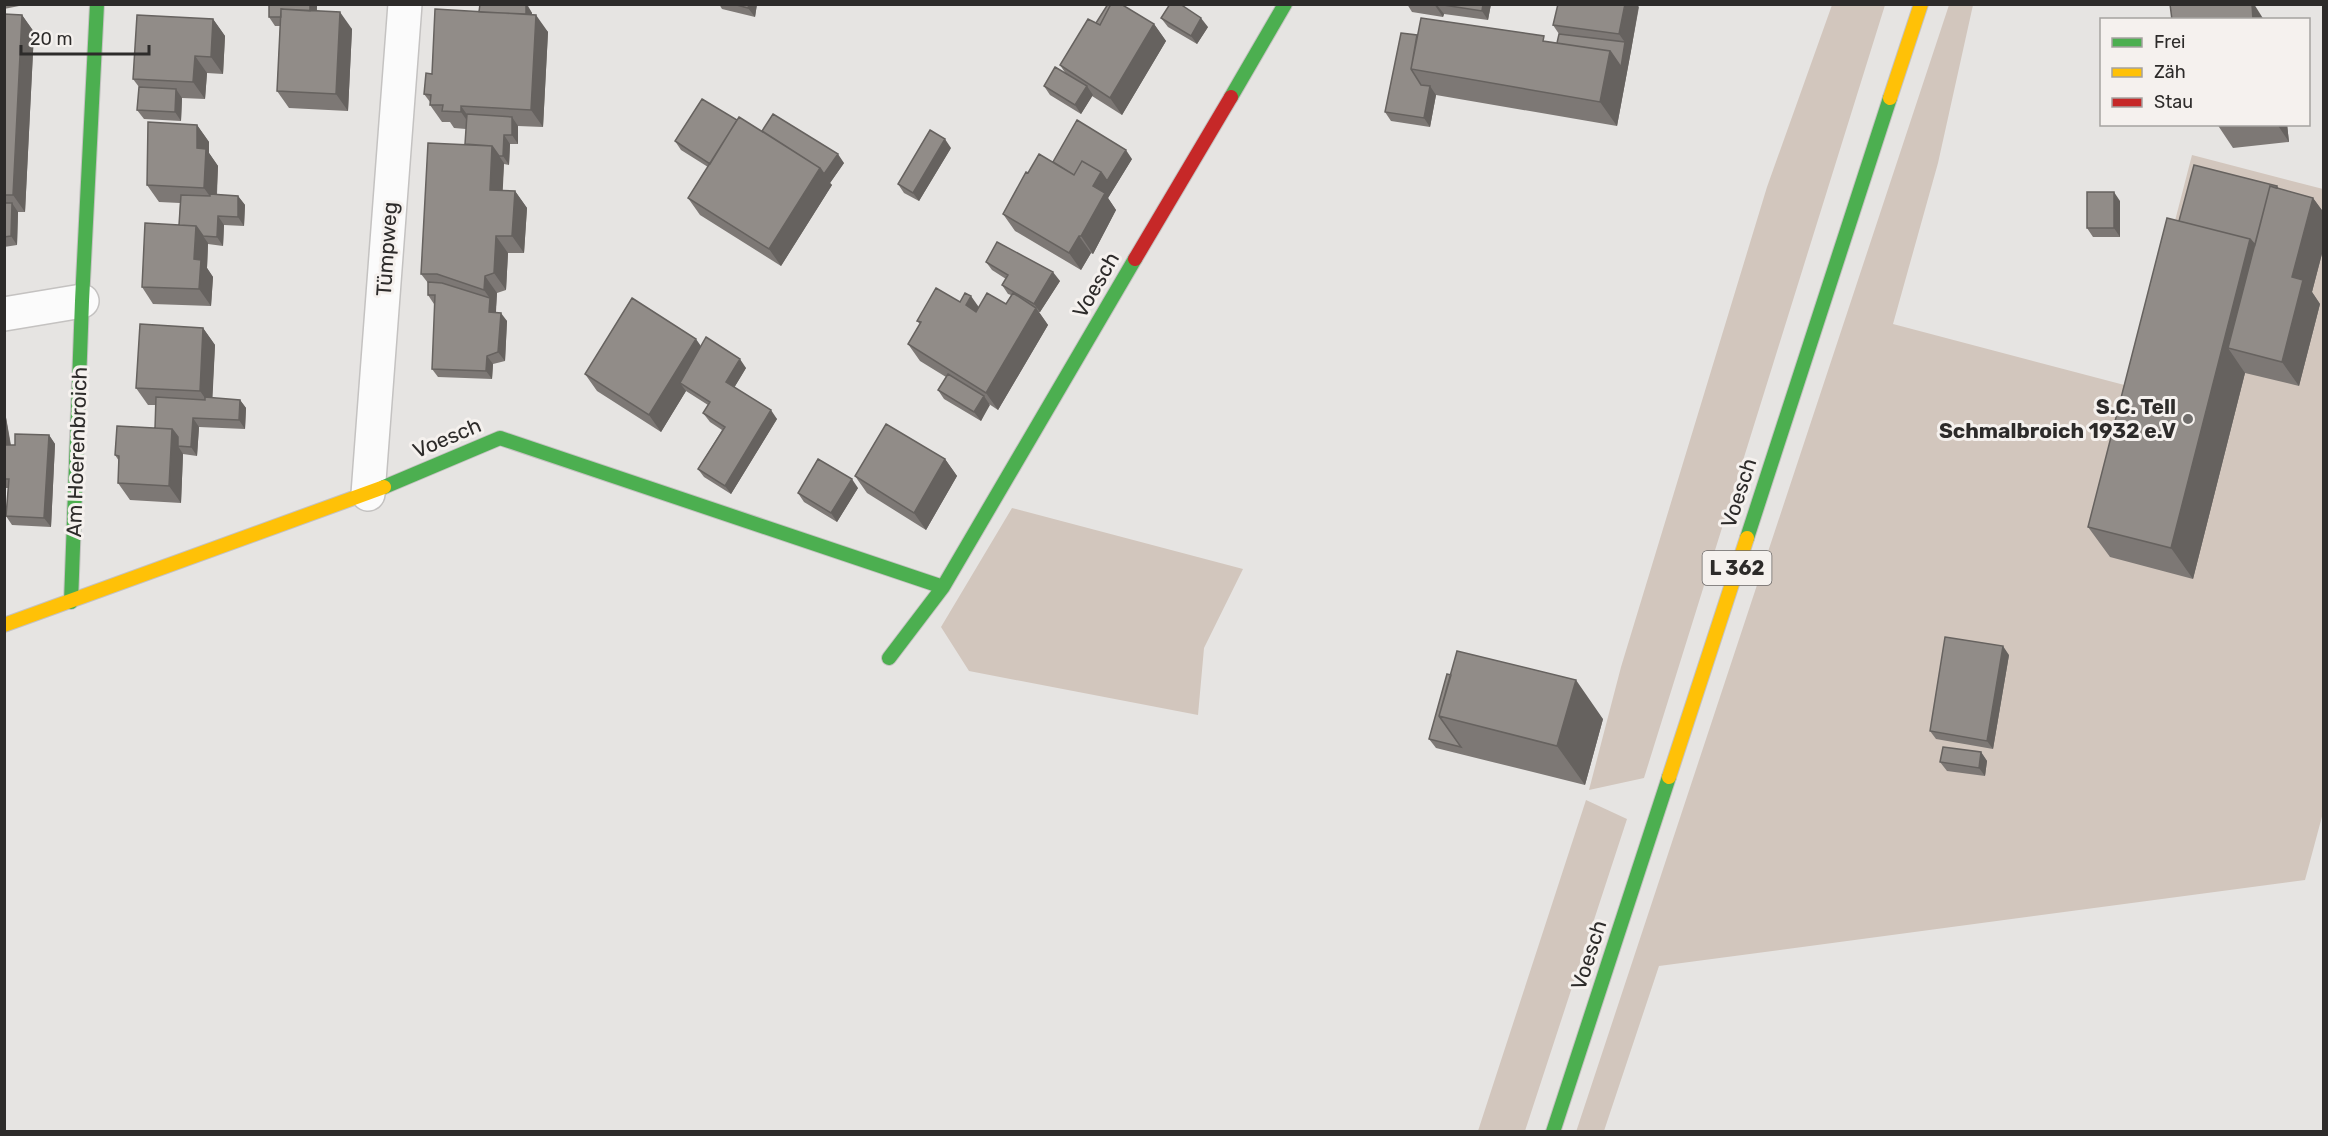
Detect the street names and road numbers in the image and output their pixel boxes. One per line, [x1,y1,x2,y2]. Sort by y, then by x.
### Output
street label: Tümpweg [371,201,402,297]
street label: Voesch [1067,248,1124,322]
street label: Am Hoerenbroich [61,366,92,538]
street label: Voesch [409,412,485,463]
street label: Voesch [1716,455,1761,531]
road number: L 362 [1702,551,1772,585]
street label: Voesch [1566,917,1611,993]

